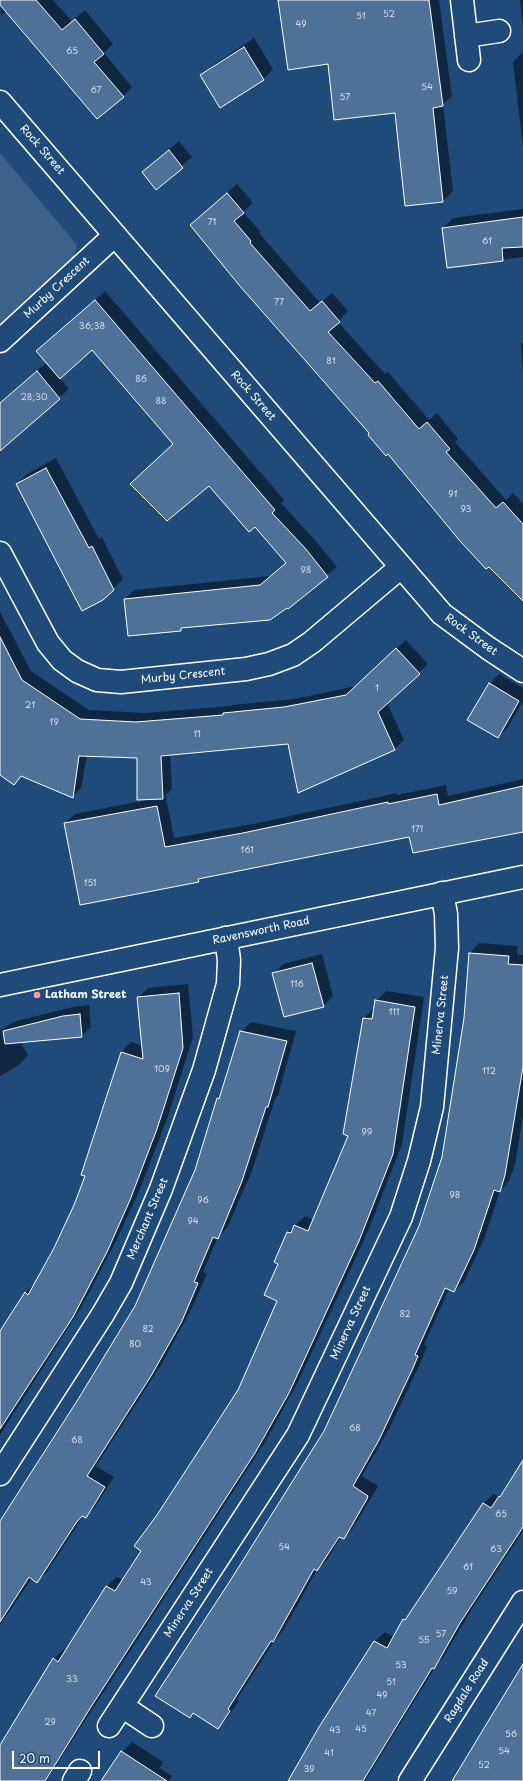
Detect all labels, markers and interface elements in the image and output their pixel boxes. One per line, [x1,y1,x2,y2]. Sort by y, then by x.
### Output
house number: 52 [383,10,395,20]
house number: 51 [356,12,366,22]
house number: 49 [295,20,307,30]
house number: 65 [66,47,78,57]
house number: 54 [421,83,433,93]
house number: 67 [90,86,102,96]
house number: 57 [340,93,350,103]
street label: Rock Street [17,122,67,178]
house number: 71 [208,218,216,228]
house number: 61 [482,237,492,247]
street label: Murby Crescent [22,254,92,322]
house number: 77 [274,298,284,308]
house number: 36;38 [79,322,105,332]
house number: 81 [326,357,336,367]
street label: Rock Street [228,368,278,424]
house number: 86 [135,375,147,385]
house number: 28;30 [20,393,48,403]
house number: 88 [155,397,167,407]
house number: 91 [448,490,458,500]
house number: 93 [461,505,471,515]
house number: 98 [301,566,311,576]
street label: Rock Street [442,612,500,658]
street label: Murby Crescent [140,665,226,687]
house number: 1 [375,684,379,694]
house number: 21 [25,701,35,711]
house number: 19 [49,718,59,728]
house number: 11 [193,730,201,740]
house number: 171 [411,825,423,835]
house number: 161 [240,846,254,856]
house number: 151 [83,879,97,889]
street label: Ravensworth Road [211,914,311,948]
street label: Minerva Street [430,975,452,1055]
house number: 116 [290,980,304,990]
place label: Latham Street [45,988,126,1002]
marker: Latham Street [32,990,42,1000]
house number: 111 [389,1008,399,1018]
house number: 109 [154,1065,170,1075]
house number: 112 [482,1067,496,1077]
house number: 99 [362,1128,372,1138]
street label: Merchant Street [125,1176,171,1262]
house number: 98 [450,1191,460,1201]
house number: 96 [197,1196,209,1206]
house number: 94 [187,1217,199,1227]
street label: Minerva Street [328,1284,374,1362]
house number: 82 [399,1310,411,1320]
house number: 82 [142,1325,154,1335]
house number: 80 [129,1340,141,1350]
house number: 68 [349,1424,361,1434]
house number: 68 [71,1436,83,1446]
house number: 65 [495,1510,507,1520]
house number: 54 [278,1543,290,1553]
house number: 63 [490,1545,502,1555]
house number: 61 [463,1563,473,1573]
street label: Minerva Street [162,1566,216,1640]
house number: 43 [140,1578,152,1588]
house number: 59 [446,1587,458,1597]
house number: 57 [436,1630,446,1640]
house number: 55 [418,1636,430,1646]
street label: Ragdale Road [442,1657,492,1725]
house number: 53 [395,1661,407,1671]
house number: 33 [66,1675,78,1685]
house number: 51 [386,1678,396,1688]
house number: 49 [376,1691,388,1701]
house number: 47 [366,1709,376,1719]
house number: 29 [44,1718,56,1728]
house number: 45 [355,1725,367,1735]
house number: 43 [329,1726,341,1736]
house number: 56 [505,1730,517,1740]
scale bar [14,1743,102,1769]
house number: 54 [498,1747,510,1757]
text: 20 m [19,1749,50,1767]
house number: 41 [324,1749,334,1759]
house number: 52 [478,1761,490,1771]
house number: 39 [303,1765,315,1775]

